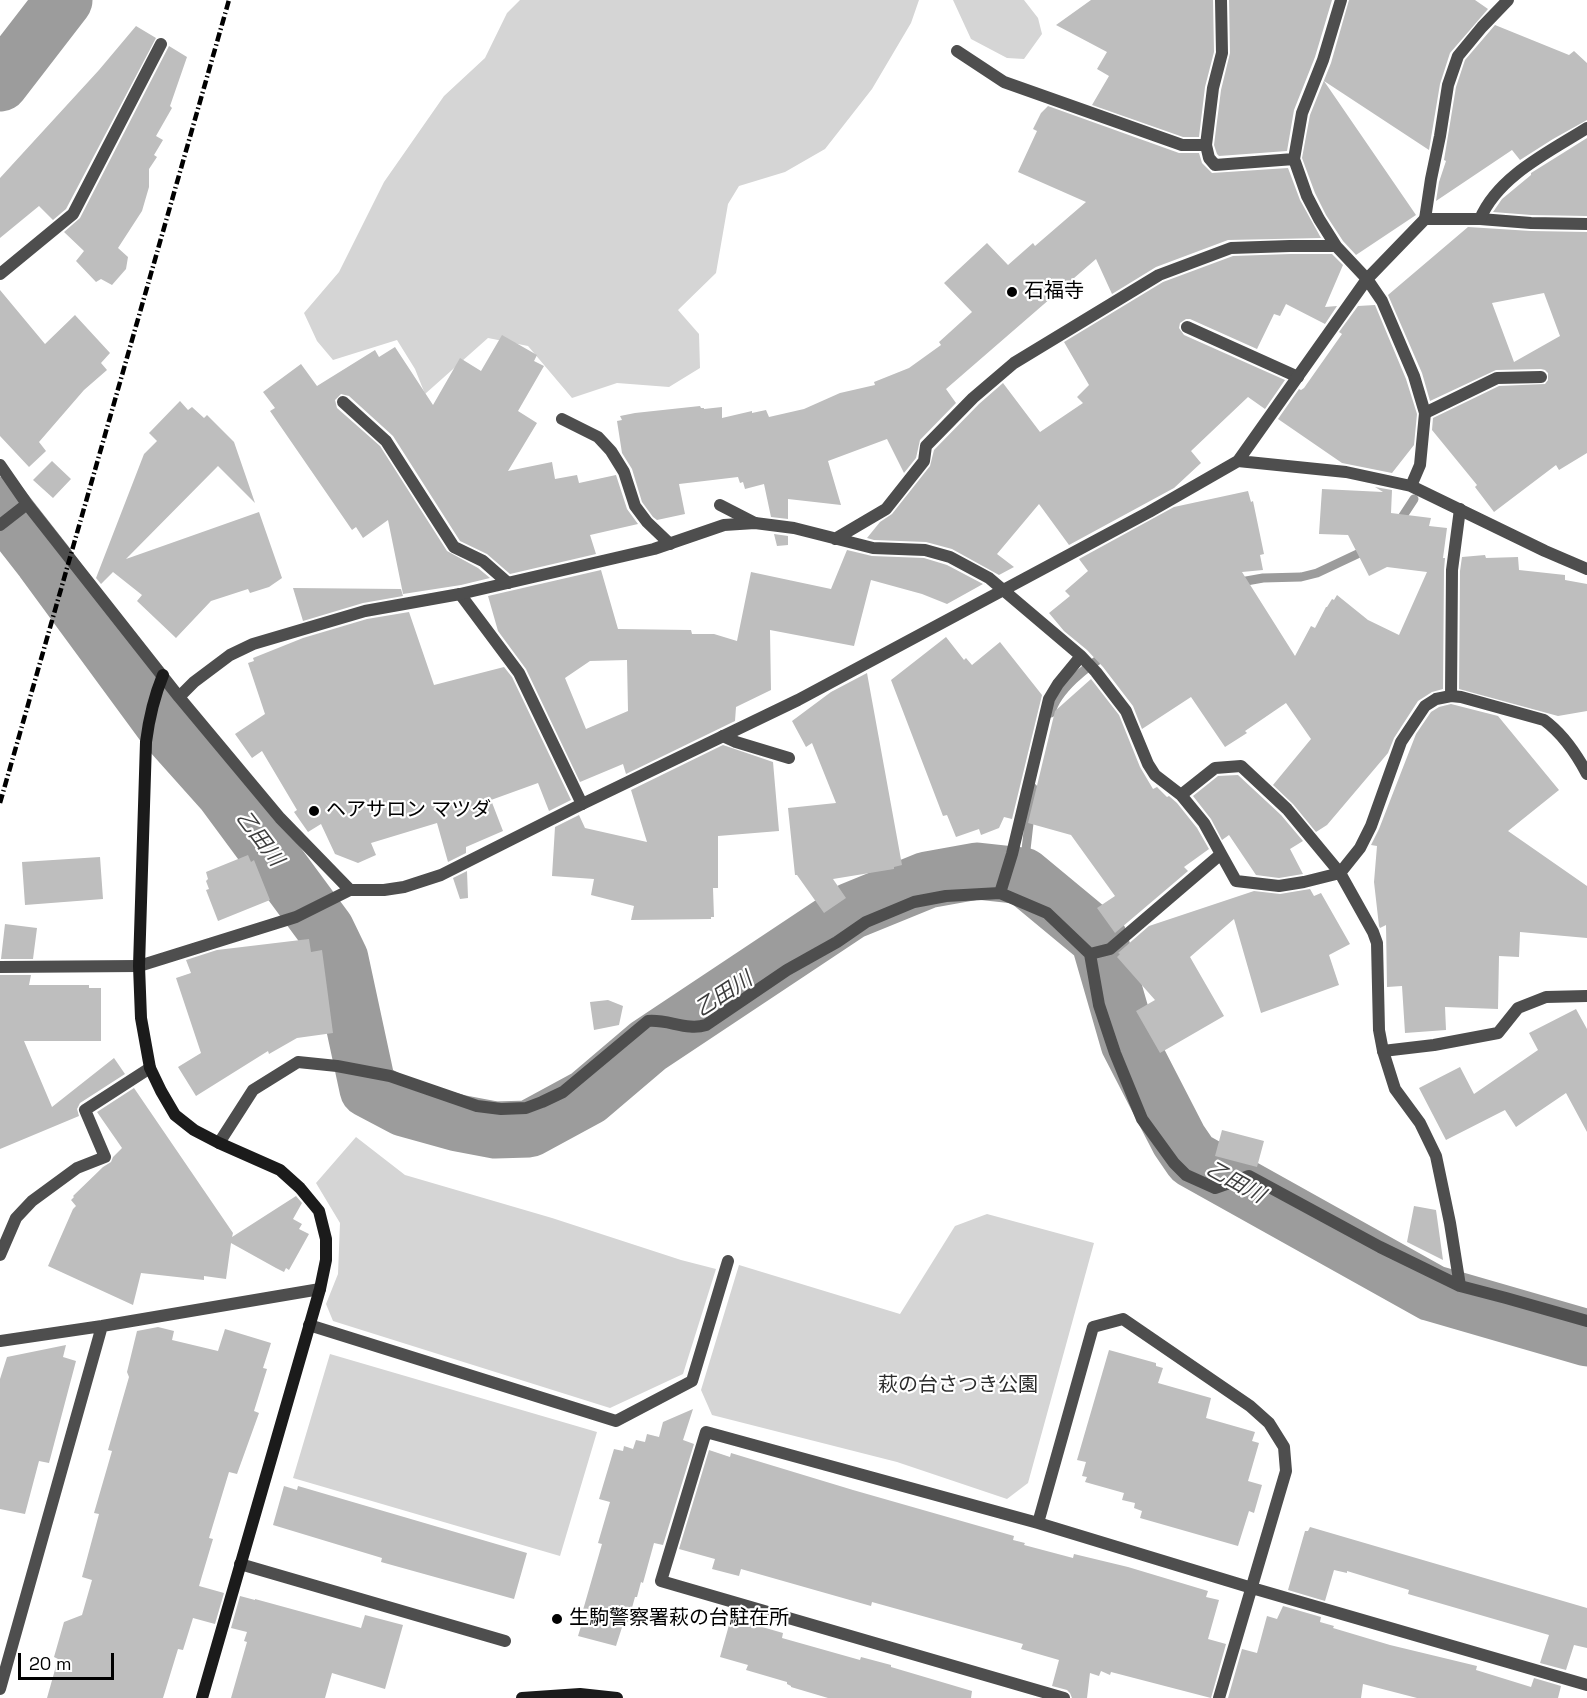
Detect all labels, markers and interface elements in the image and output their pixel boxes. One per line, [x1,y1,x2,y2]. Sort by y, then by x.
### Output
place label: 石福寺 [1024,280,1084,304]
marker: 石福寺 [1005,285,1019,299]
place label: ヘアサロン マツダ [326,799,491,823]
marker: ヘアサロン マツダ [307,804,321,818]
water label: 乙田川 [230,806,288,872]
water label: 乙田川 [691,967,757,1023]
water label: 乙田川 [1201,1157,1269,1209]
park label: 萩の台さつき公園 [878,1374,1038,1398]
place label: 生駒警察署萩の台駐在所 [569,1607,789,1631]
marker: 生駒警察署萩の台駐在所 [550,1612,564,1626]
scale bar [21,1641,117,1679]
text: 20 m [29,1652,72,1675]

